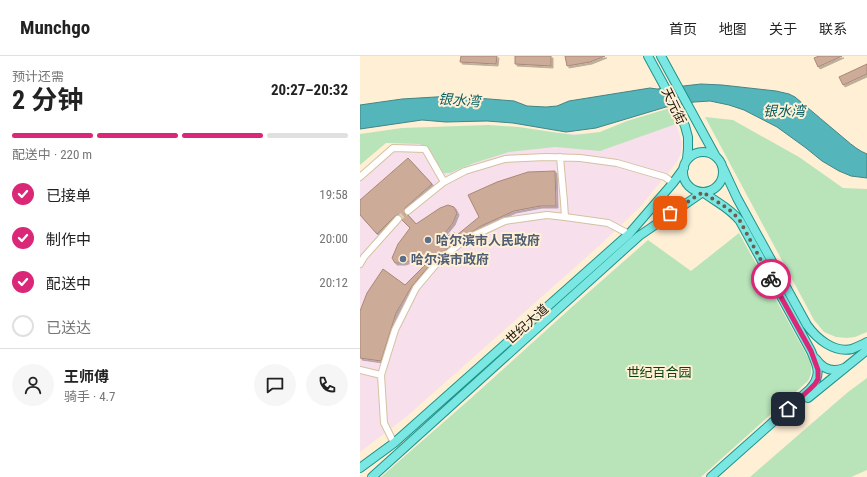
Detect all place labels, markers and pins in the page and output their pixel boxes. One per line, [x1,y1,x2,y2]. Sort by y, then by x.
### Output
pin [653,196,687,230]
place label: 哈尔滨市人民政府 [436,233,540,248]
marker: 哈尔滨市人民政府 [423,235,433,245]
place label: 哈尔滨市政府 [411,252,489,267]
marker: 哈尔滨市政府 [398,254,408,264]
pin [771,392,805,426]

